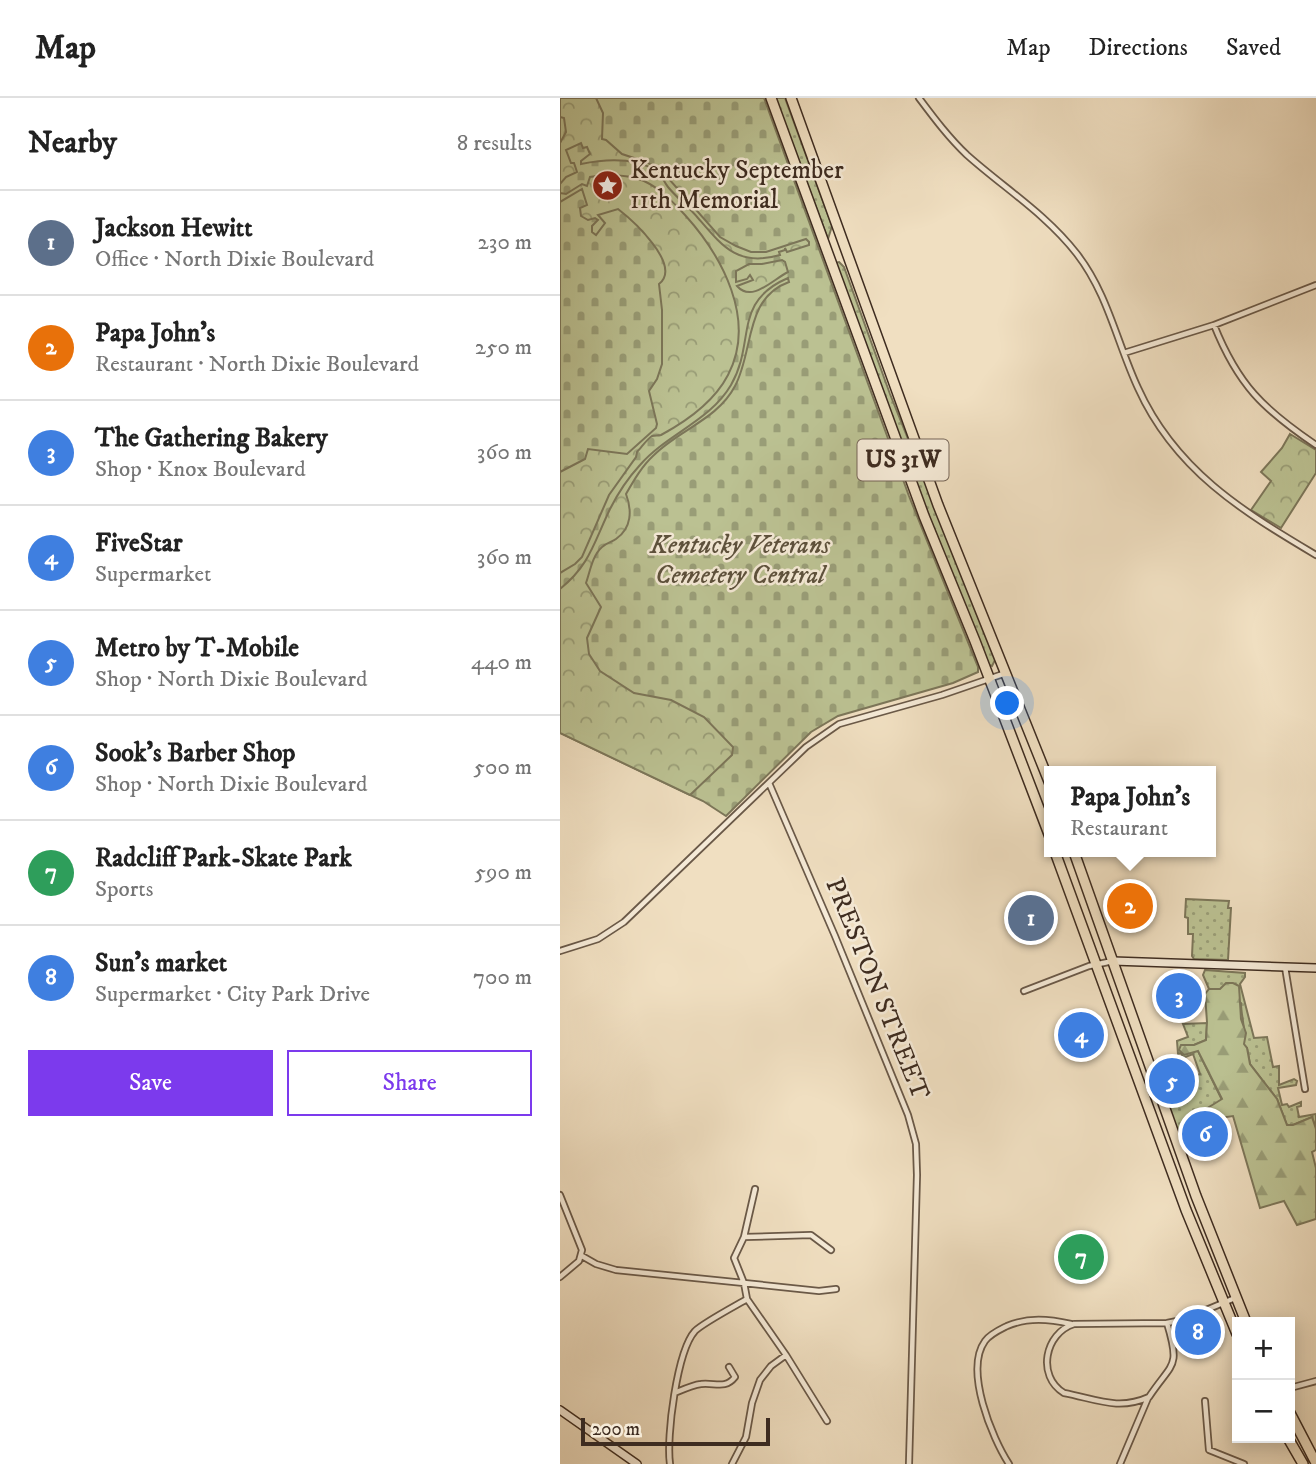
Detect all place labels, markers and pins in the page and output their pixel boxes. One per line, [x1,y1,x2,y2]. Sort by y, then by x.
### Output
place label: Kentucky September 11th Memorial [630,154,844,217]
place icon: Kentucky September 11th Memorial [590,168,624,202]
pin: 2 [1107,880,1153,932]
pin: 1 [1008,892,1054,944]
pin: 3 [1156,970,1202,1022]
pin: 4 [1058,1009,1104,1061]
pin: 5 [1149,1055,1195,1107]
pin: 6 [1182,1108,1228,1160]
pin: 7 [1058,1231,1104,1283]
pin: 8 [1175,1306,1221,1358]

